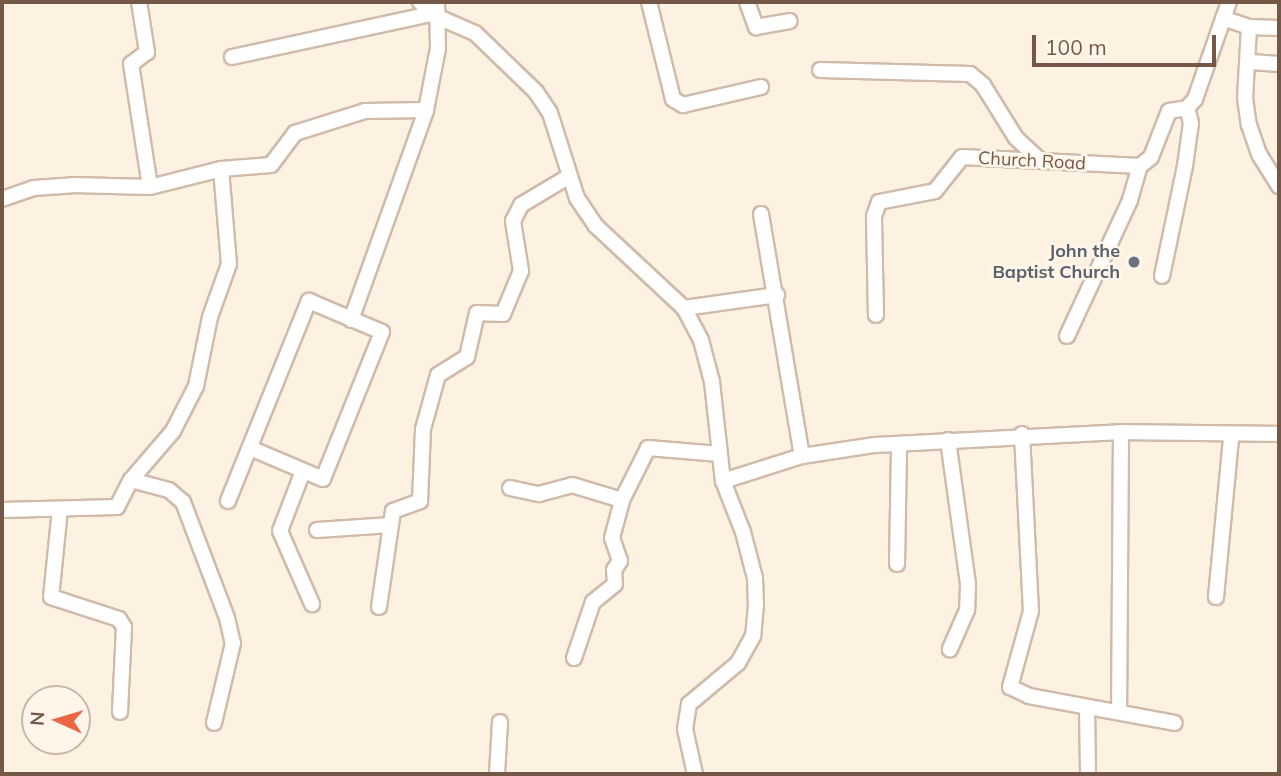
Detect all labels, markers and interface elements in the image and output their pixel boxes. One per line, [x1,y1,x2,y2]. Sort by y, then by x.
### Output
scale bar [1036,21,1220,65]
text: 100 m [1045,34,1107,60]
street label: Church Road [978,147,1086,175]
place label: John the Baptist Church [992,241,1120,284]
marker: John the Baptist Church [1126,254,1142,270]
north arrow [21,685,91,755]
text: N [25,711,50,727]

